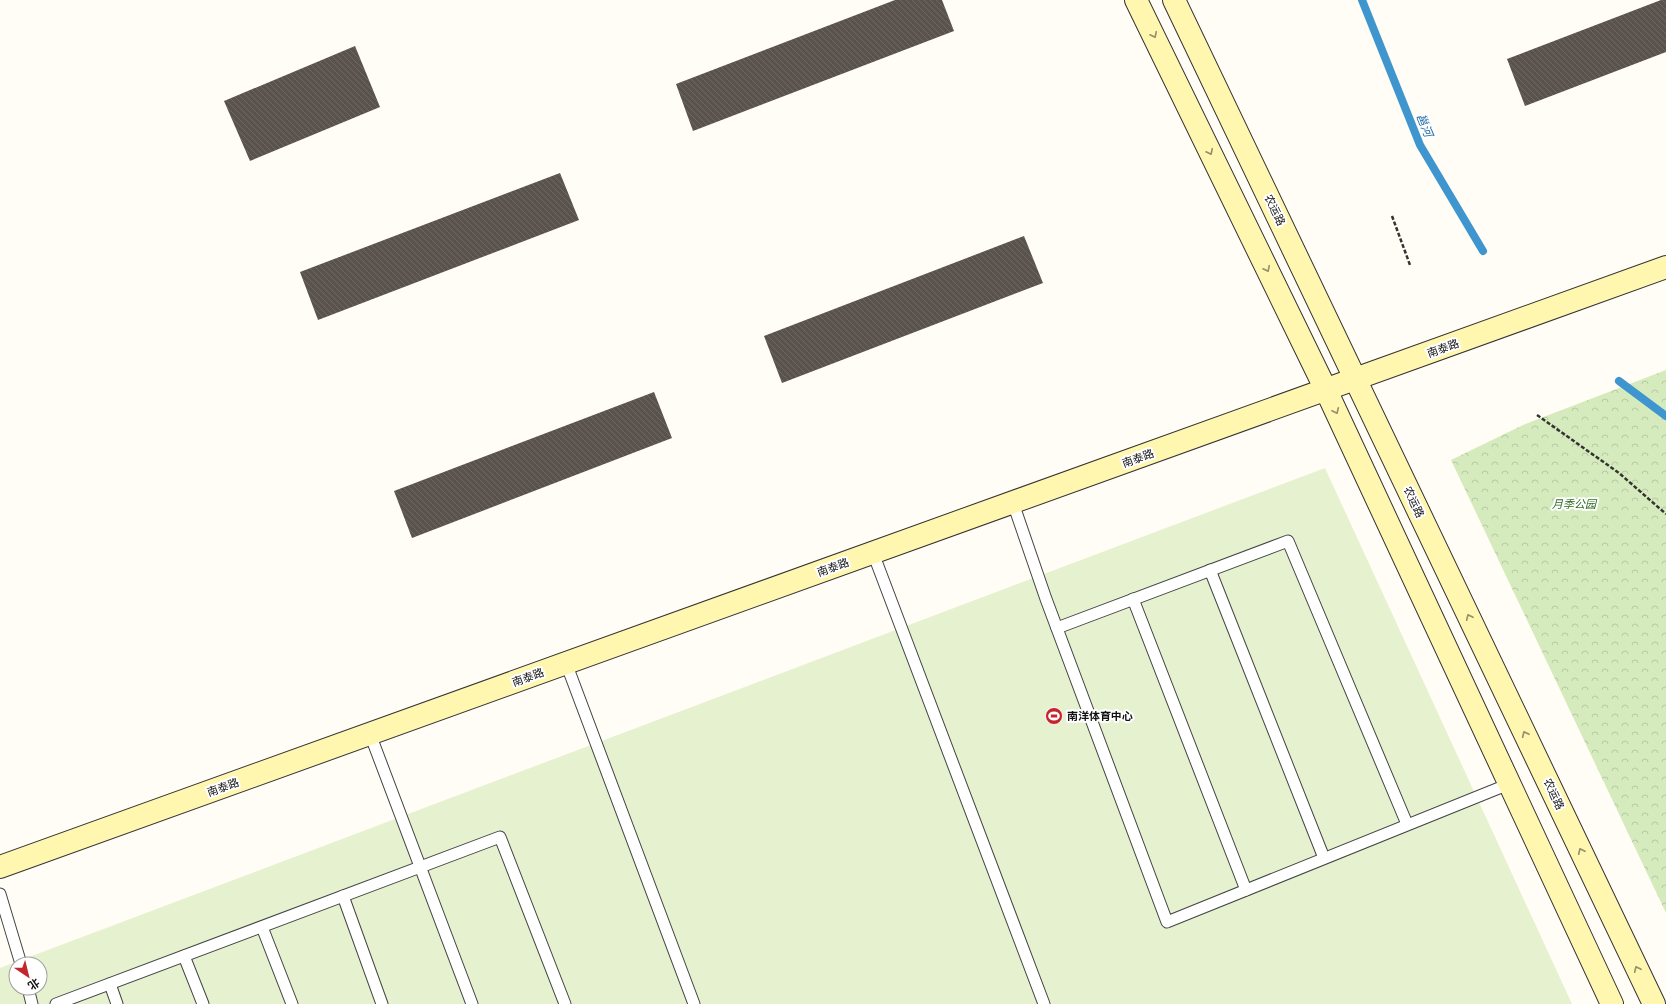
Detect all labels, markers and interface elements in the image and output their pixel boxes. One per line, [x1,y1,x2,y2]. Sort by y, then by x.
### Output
one-way arrow [1149,31,1156,38]
water label: 邕河 [1414,111,1437,141]
one-way arrow [1205,148,1213,155]
street label: 农运路 [1261,192,1289,228]
one-way arrow [1262,265,1270,272]
street label: 南泰路 [1425,336,1461,360]
one-way arrow [1331,407,1339,415]
street label: 南泰路 [1120,446,1156,470]
street label: 农运路 [1401,484,1427,520]
park label: 月季公园 [1552,497,1598,511]
street label: 南泰路 [815,555,851,579]
one-way arrow [1466,613,1474,621]
street label: 南泰路 [510,665,546,689]
sports icon: 南洋体育中心 [1044,706,1064,726]
place label: 南洋体育中心 [1067,709,1133,723]
one-way arrow [1522,731,1530,738]
street label: 南泰路 [205,775,241,799]
street label: 农运路 [1541,776,1567,812]
one-way arrow [1578,848,1586,856]
north arrow [8,956,48,996]
one-way arrow [1634,965,1642,973]
text: 北 [25,975,42,993]

